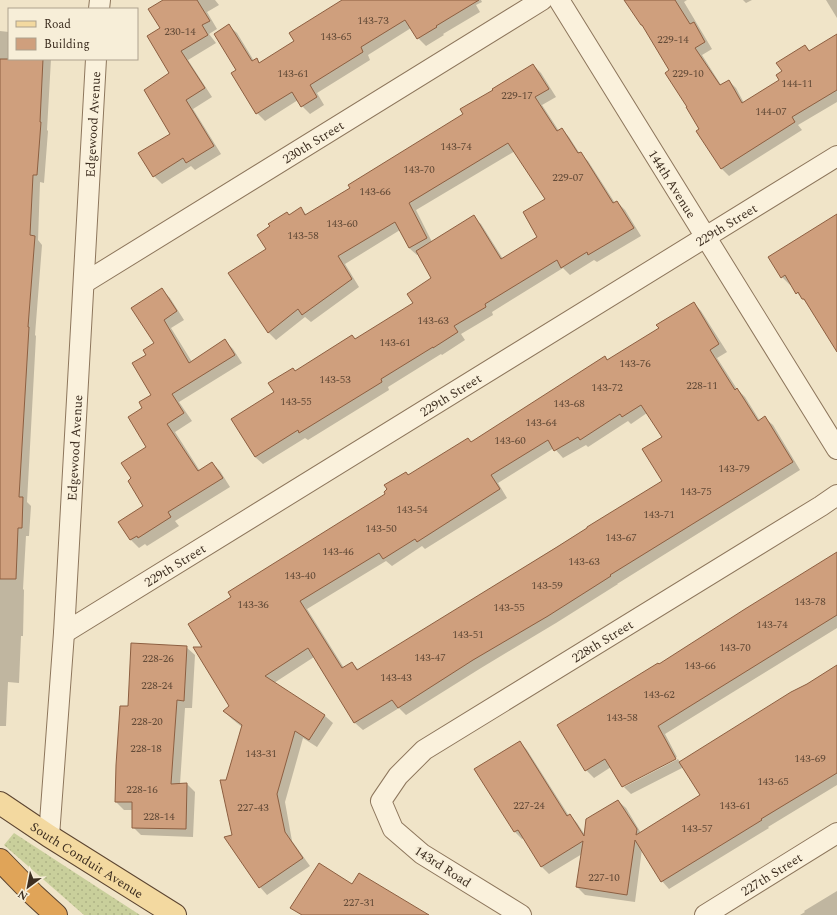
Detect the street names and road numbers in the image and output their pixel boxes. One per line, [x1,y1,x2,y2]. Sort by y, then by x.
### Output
street label: Edgewood Avenue [80,71,106,178]
street label: 230th Street [279,116,348,169]
street label: 144th Avenue [643,146,701,223]
street label: 229th Street [692,198,762,252]
street label: 229th Street [416,369,486,422]
street label: Edgewood Avenue [62,394,88,502]
street label: 229th Street [141,539,210,592]
street label: 228th Street [568,615,638,668]
street label: South Conduit Avenue [26,817,147,904]
street label: 143rd Road [410,841,475,893]
street label: 227th Street [737,848,807,901]

